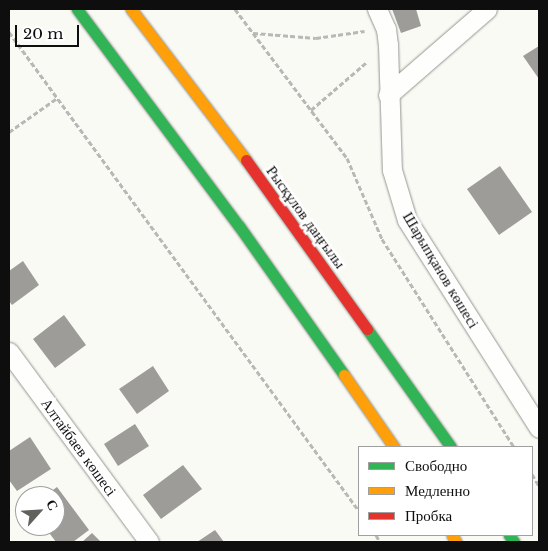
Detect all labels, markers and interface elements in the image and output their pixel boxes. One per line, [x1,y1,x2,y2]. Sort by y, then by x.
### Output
scale bar [18,15,81,47]
text: 20 m [23,24,63,43]
street label: Рысқұлов даңғылы [263,162,349,272]
street label: Шарыпқанов көшесі [399,209,483,331]
street label: Алтайбаев көшесі [38,395,120,499]
legend [358,446,533,536]
text: Свободно [405,456,467,475]
text: Медленно [405,481,470,500]
north arrow [15,486,65,536]
text: С [42,496,63,513]
text: Пробка [405,506,452,525]

